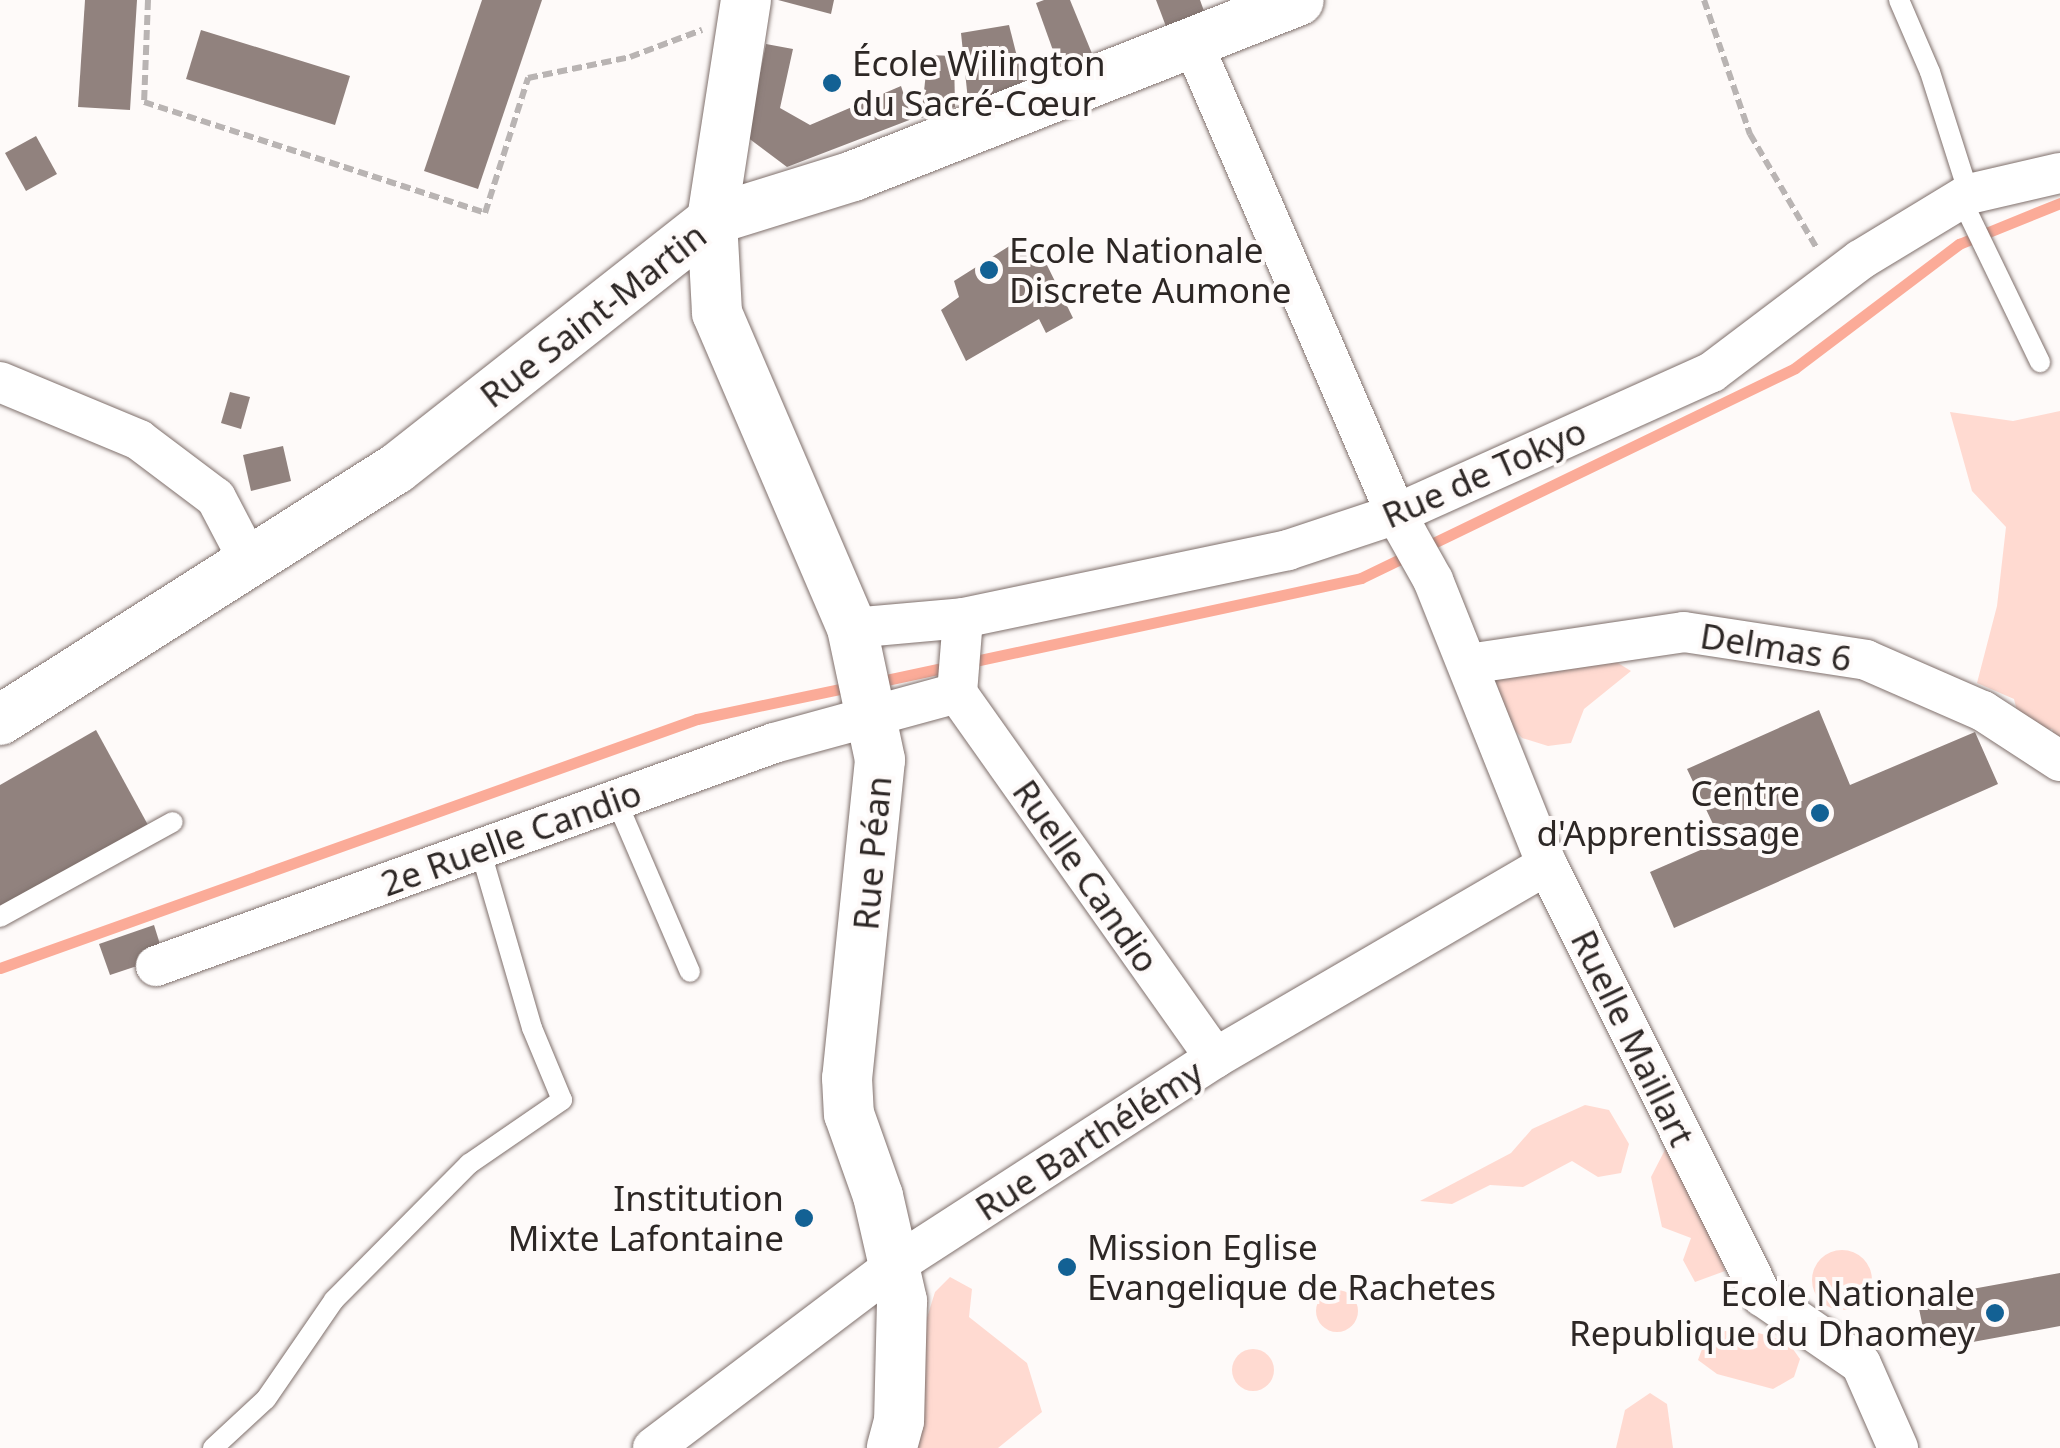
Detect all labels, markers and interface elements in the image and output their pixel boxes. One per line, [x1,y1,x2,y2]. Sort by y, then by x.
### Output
place label: École Wilington du Sacré-Cœur [852,42,1106,124]
marker: École Wilington du Sacré-Cœur [821,72,843,94]
street label: Rue Saint-Martin [472,214,714,416]
place label: Ecole Nationale Discrete Aumone [1009,229,1291,311]
marker: Ecole Nationale Discrete Aumone [978,259,1000,281]
street label: Rue de Tokyo [1376,409,1592,537]
street label: Delmas 6 [1697,614,1855,680]
street label: 2e Ruelle Candio [375,771,647,905]
street label: Ruelle Candio [1004,772,1168,980]
place label: Centre d'Apprentissage [1536,772,1800,854]
street label: Rue Péan [844,774,900,932]
marker: Centre d'Apprentissage [1809,802,1831,824]
street label: Ruelle Maillart [1563,923,1703,1153]
street label: Rue Barthélémy [968,1051,1210,1229]
place label: Institution Mixte Lafontaine [508,1177,784,1259]
marker: Institution Mixte Lafontaine [793,1207,815,1229]
place label: Mission Eglise Evangelique de Rachetes [1087,1226,1496,1308]
marker: Mission Eglise Evangelique de Rachetes [1056,1256,1078,1278]
place label: Ecole Nationale Republique du Dhaomey [1569,1272,1975,1354]
marker: Ecole Nationale Republique du Dhaomey [1984,1302,2006,1324]

